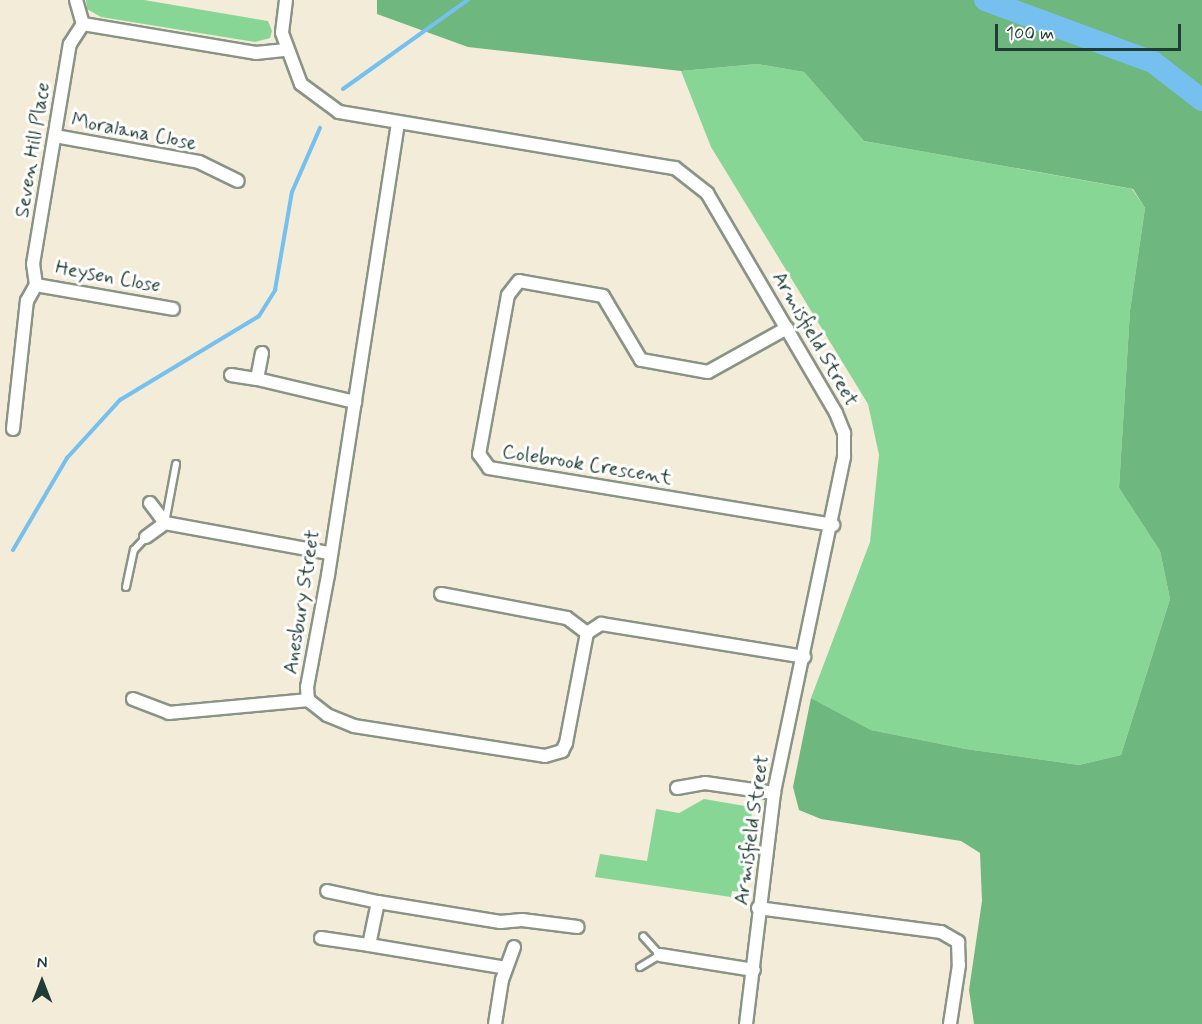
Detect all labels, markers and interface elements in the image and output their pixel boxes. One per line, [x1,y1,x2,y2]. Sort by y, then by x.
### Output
scale bar [998,12,1184,50]
text: 100 m [1006,22,1054,46]
street label: Seven Hill Place [10,81,56,219]
street label: Moralana Close [68,108,200,156]
street label: Heysen Close [52,256,164,298]
street label: Armisfield Street [767,268,863,410]
street label: Colebrook Crescent [504,440,670,490]
street label: Anesbury Street [279,529,325,675]
street label: Armisfield Street [730,754,774,906]
north arrow [12,952,72,1012]
text: N [37,953,47,974]

